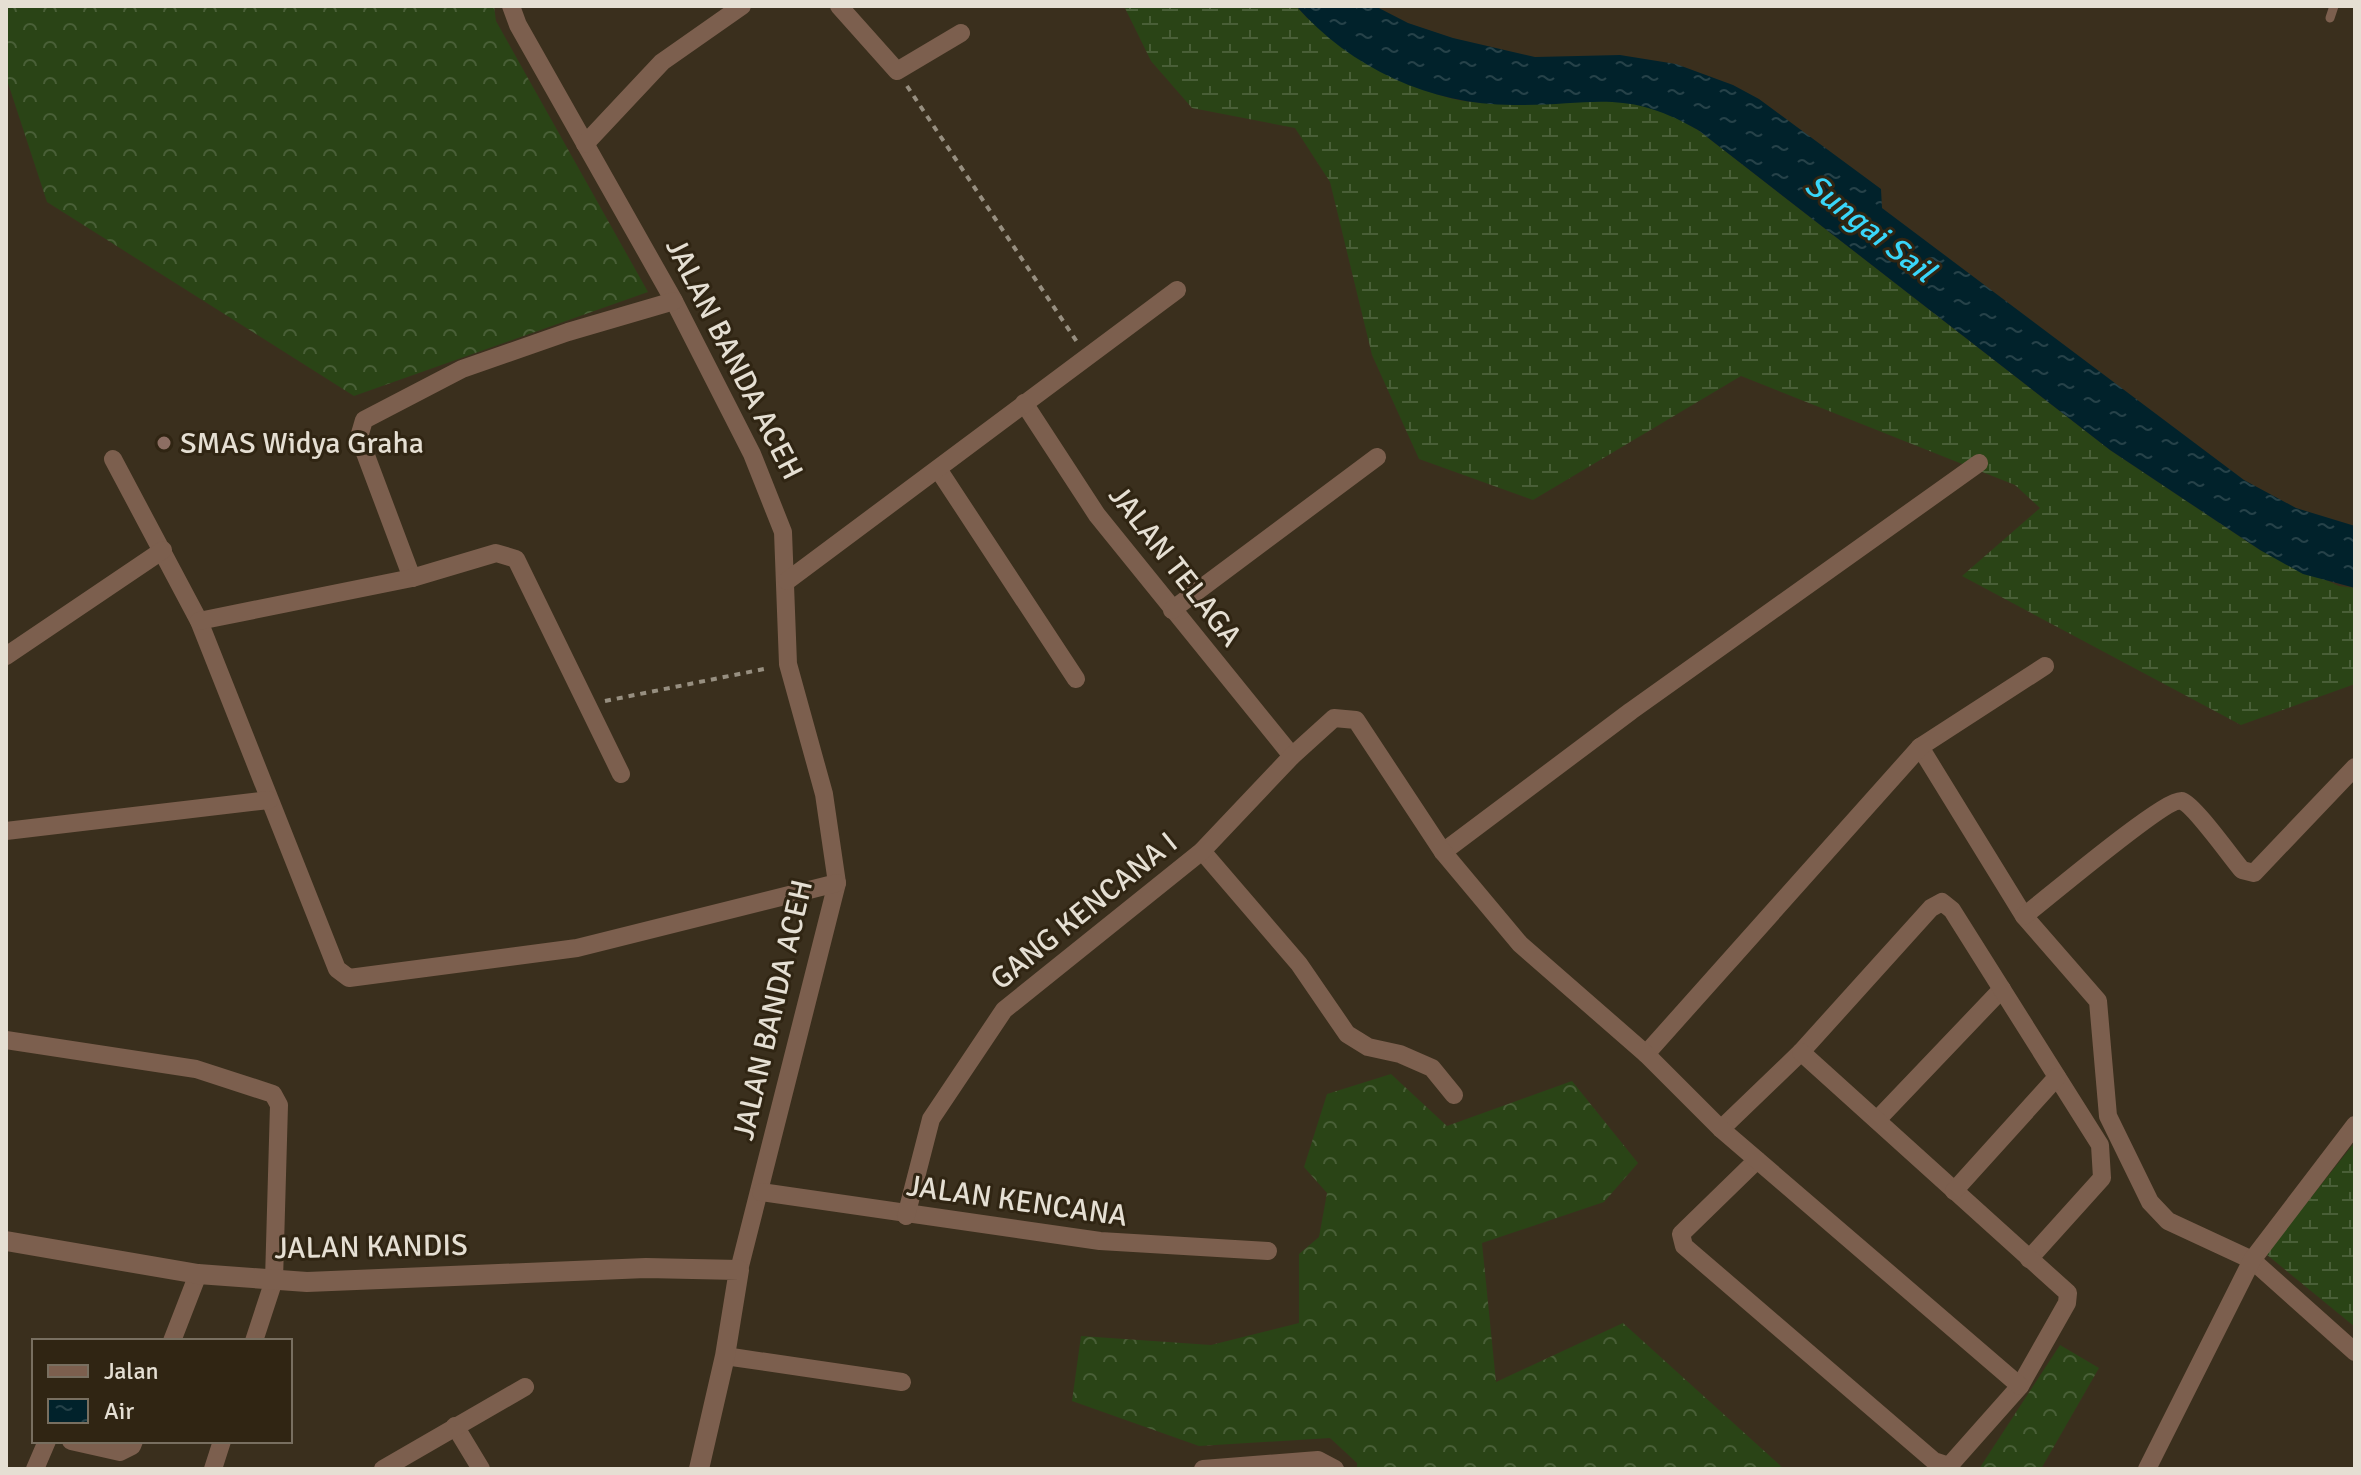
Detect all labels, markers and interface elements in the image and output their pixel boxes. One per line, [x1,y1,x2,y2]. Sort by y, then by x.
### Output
water label: Sungai Sail [1797,165,1945,292]
street label: JALAN BANDA ACEH [657,232,811,486]
place label: SMAS Widya Graha [180,425,424,462]
marker: SMAS Widya Graha [155,434,173,452]
street label: JALAN TELAGA [1101,478,1249,654]
street label: GANG KENCANA I [983,824,1185,998]
street label: JALAN BANDA ACEH [725,876,821,1144]
street label: JALAN KENCANA [904,1167,1130,1235]
street label: JALAN KANDIS [274,1227,468,1267]
legend [32,1339,292,1443]
text: Jalan [104,1356,159,1386]
text: Air [104,1396,134,1426]

